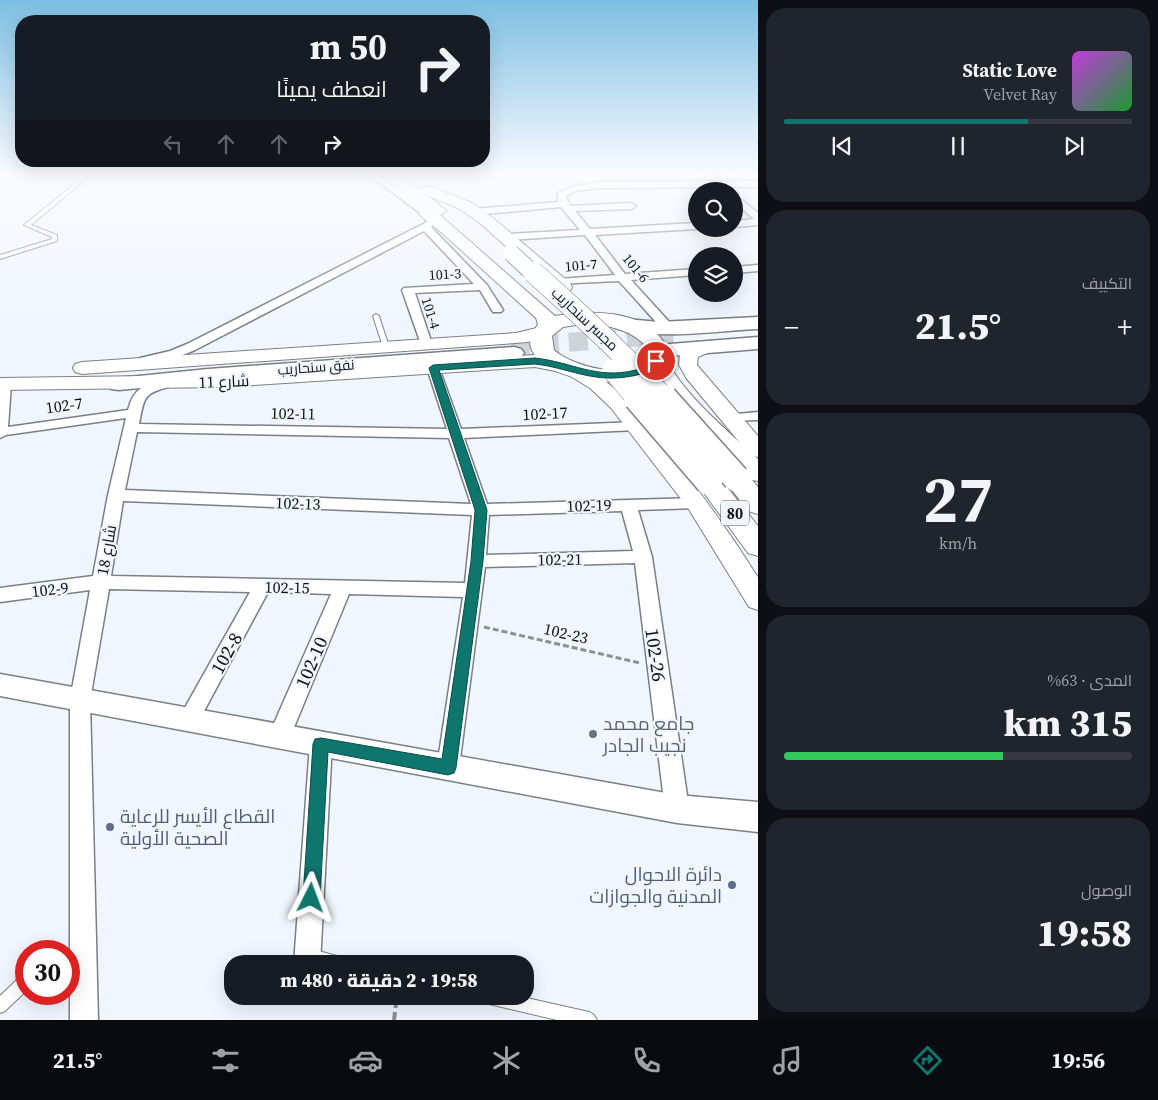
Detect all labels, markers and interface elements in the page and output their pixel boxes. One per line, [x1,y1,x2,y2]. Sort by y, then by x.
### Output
text: 50 m [310,23,387,71]
icon: right [405,35,470,100]
text: Static Love [962,57,1057,83]
text: انعطف يمينًا [276,74,387,104]
text: Velvet Ray [983,83,1057,105]
icon: left [159,130,187,158]
icon: ahead [212,130,240,158]
icon: ahead [265,130,293,158]
icon: right [318,130,346,158]
icon: previous [828,132,856,160]
icon: pause [944,132,972,160]
icon: next [1060,132,1088,160]
map controls [688,182,743,302]
button: search [688,182,743,237]
button: layers [688,247,743,302]
street label: 101-6 [618,249,654,287]
street label: 101-7 [564,254,598,276]
street label: 101-3 [428,263,462,285]
text: التكييف [1082,272,1132,294]
street label: مجسر سنحاريب [547,283,623,355]
street label: 101-4 [416,295,446,331]
text: 21.5° [915,300,1001,352]
text: − [784,308,799,346]
text: + [1117,308,1132,346]
pin [635,340,677,382]
icon: arrive [642,347,670,375]
street label: نفق سنحاريب [277,354,355,380]
street label: شارع 11 [198,369,250,394]
street label: 102-7 [44,392,84,418]
street label: 102-17 [522,401,568,425]
street label: 102-11 [270,402,316,424]
text: 27 [923,455,993,544]
street label: 102-13 [275,491,321,515]
street label: 102-19 [566,493,612,517]
road number: 80 [721,500,749,526]
street label: شارع 18 [91,523,122,577]
text: km/h [939,532,977,554]
street label: 102-21 [537,548,583,570]
street label: 102-9 [30,576,70,602]
street label: 102-15 [264,576,310,598]
street label: 102-23 [542,617,590,649]
street label: 102-8 [204,627,248,679]
street label: 102-26 [639,627,673,683]
street label: 102-10 [289,632,333,692]
text: المدى · 63% [1047,669,1132,691]
text: 315 km [1004,697,1132,749]
place label: جامع محمد نجيب الجادر [602,710,694,758]
marker: جامع محمد نجيب الجادر [587,728,599,740]
place label: القطاع الأيسر للرعاية الصحية الأولية [120,803,275,851]
marker: القطاع الأيسر للرعاية الصحية الأولية [104,821,116,833]
place label: دائرة الاحوال المدنية والجوازات [589,861,722,909]
position arrow [284,871,336,923]
marker: دائرة الاحوال المدنية والجوازات [726,879,738,891]
text: الوصول [1081,879,1132,901]
text: 19:58 [1037,907,1132,959]
speed limit sign: 30 [15,940,80,1005]
text: 19:58 · 2 دقيقة · 480 m [280,967,478,993]
icon: filters [208,1043,243,1078]
icon: car [348,1043,383,1078]
icon: climate [489,1043,524,1078]
icon: phone [629,1043,664,1078]
icon: music [770,1043,805,1078]
icon: directions [910,1043,945,1078]
text: 21.5° [53,1045,102,1075]
text: 19:56 [1051,1045,1105,1075]

